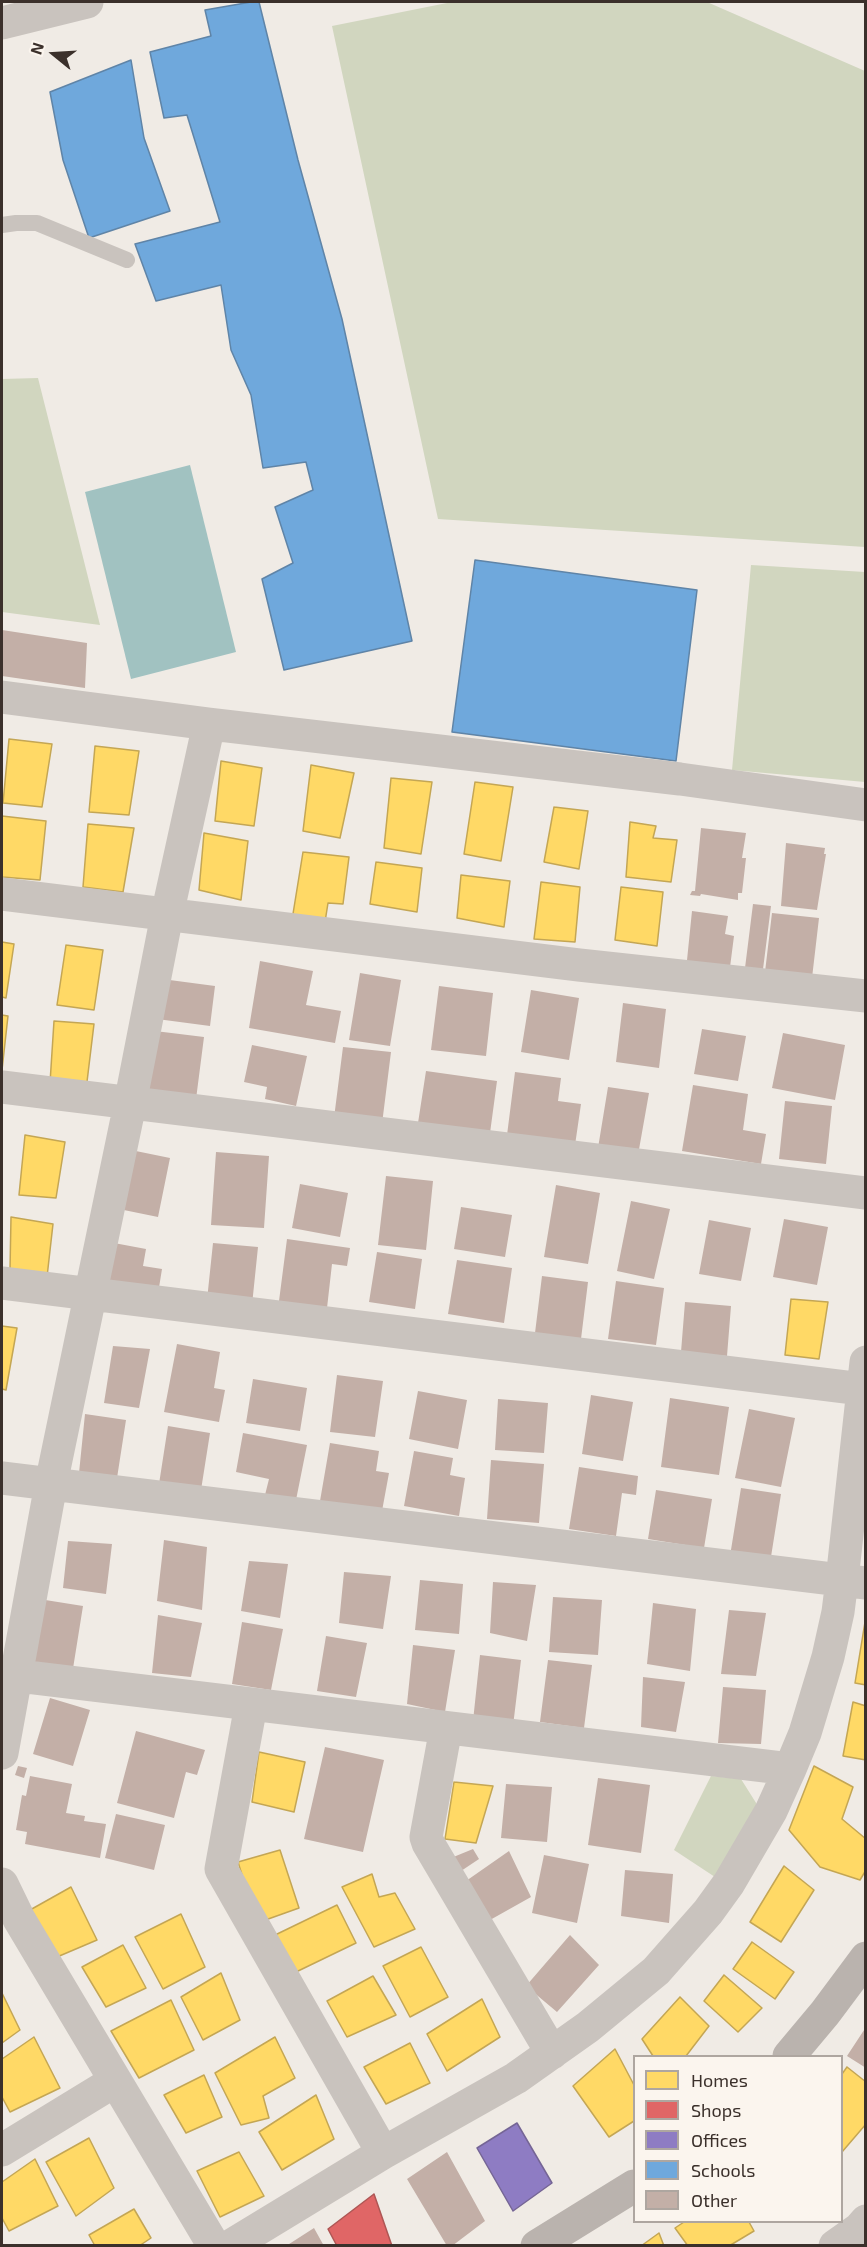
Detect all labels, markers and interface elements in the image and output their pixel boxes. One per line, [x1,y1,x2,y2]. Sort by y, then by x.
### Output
north arrow [24,24,84,84]
text: N [26,40,47,57]
legend [633,2055,843,2223]
text: Homes [691,2069,748,2091]
text: Shops [691,2099,741,2121]
text: Offices [691,2129,747,2151]
text: Schools [691,2159,755,2181]
text: Other [691,2189,737,2211]

